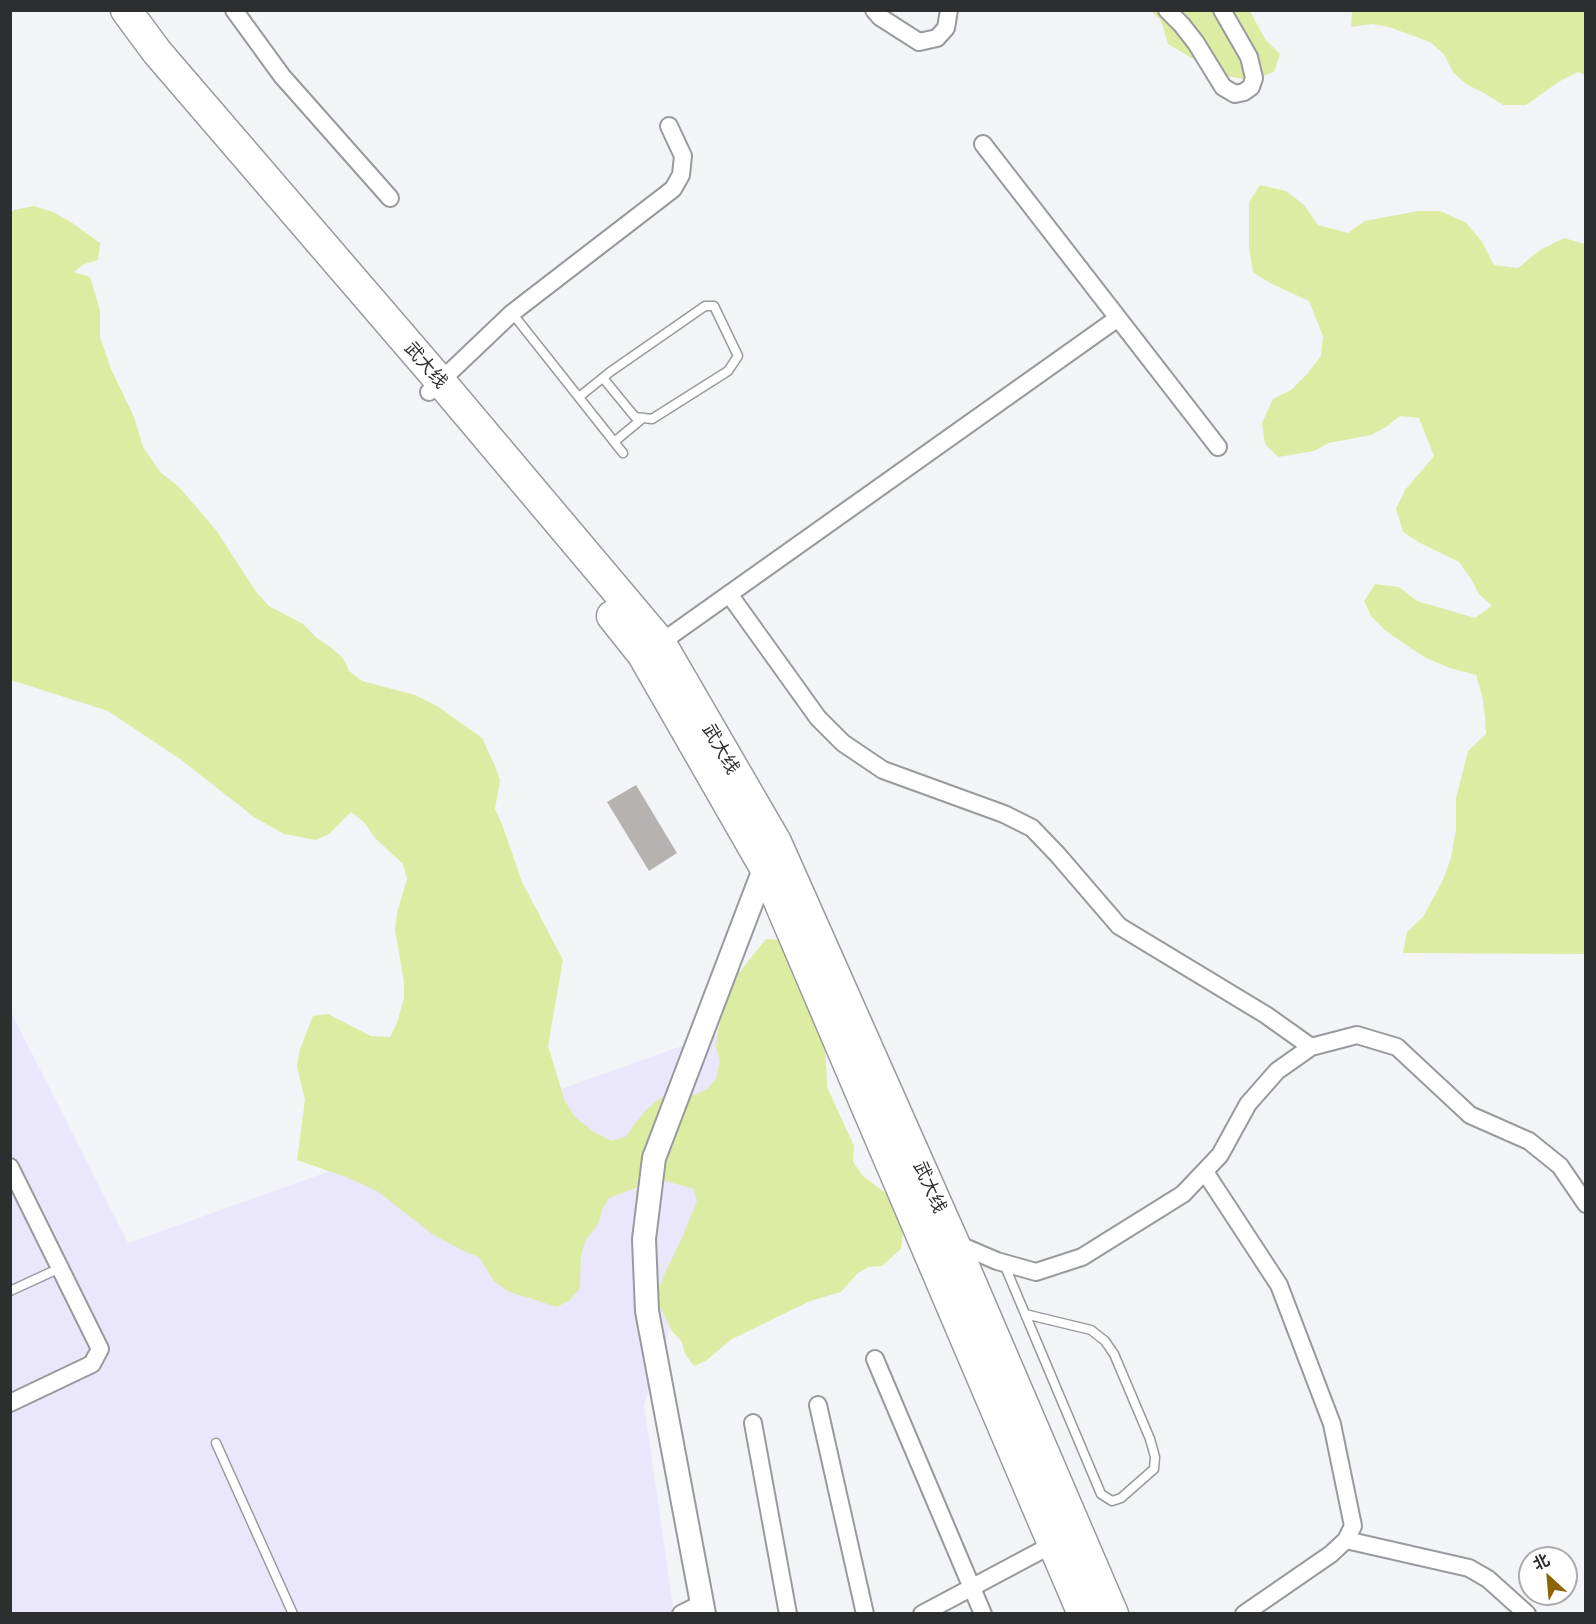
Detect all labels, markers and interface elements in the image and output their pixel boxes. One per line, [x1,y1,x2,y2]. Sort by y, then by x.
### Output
street label: 武大线 [400,338,452,392]
street label: 武大线 [698,720,744,778]
street label: 武大线 [909,1158,951,1216]
north arrow [1518,1546,1578,1606]
text: 北 [1530,1550,1552,1573]

